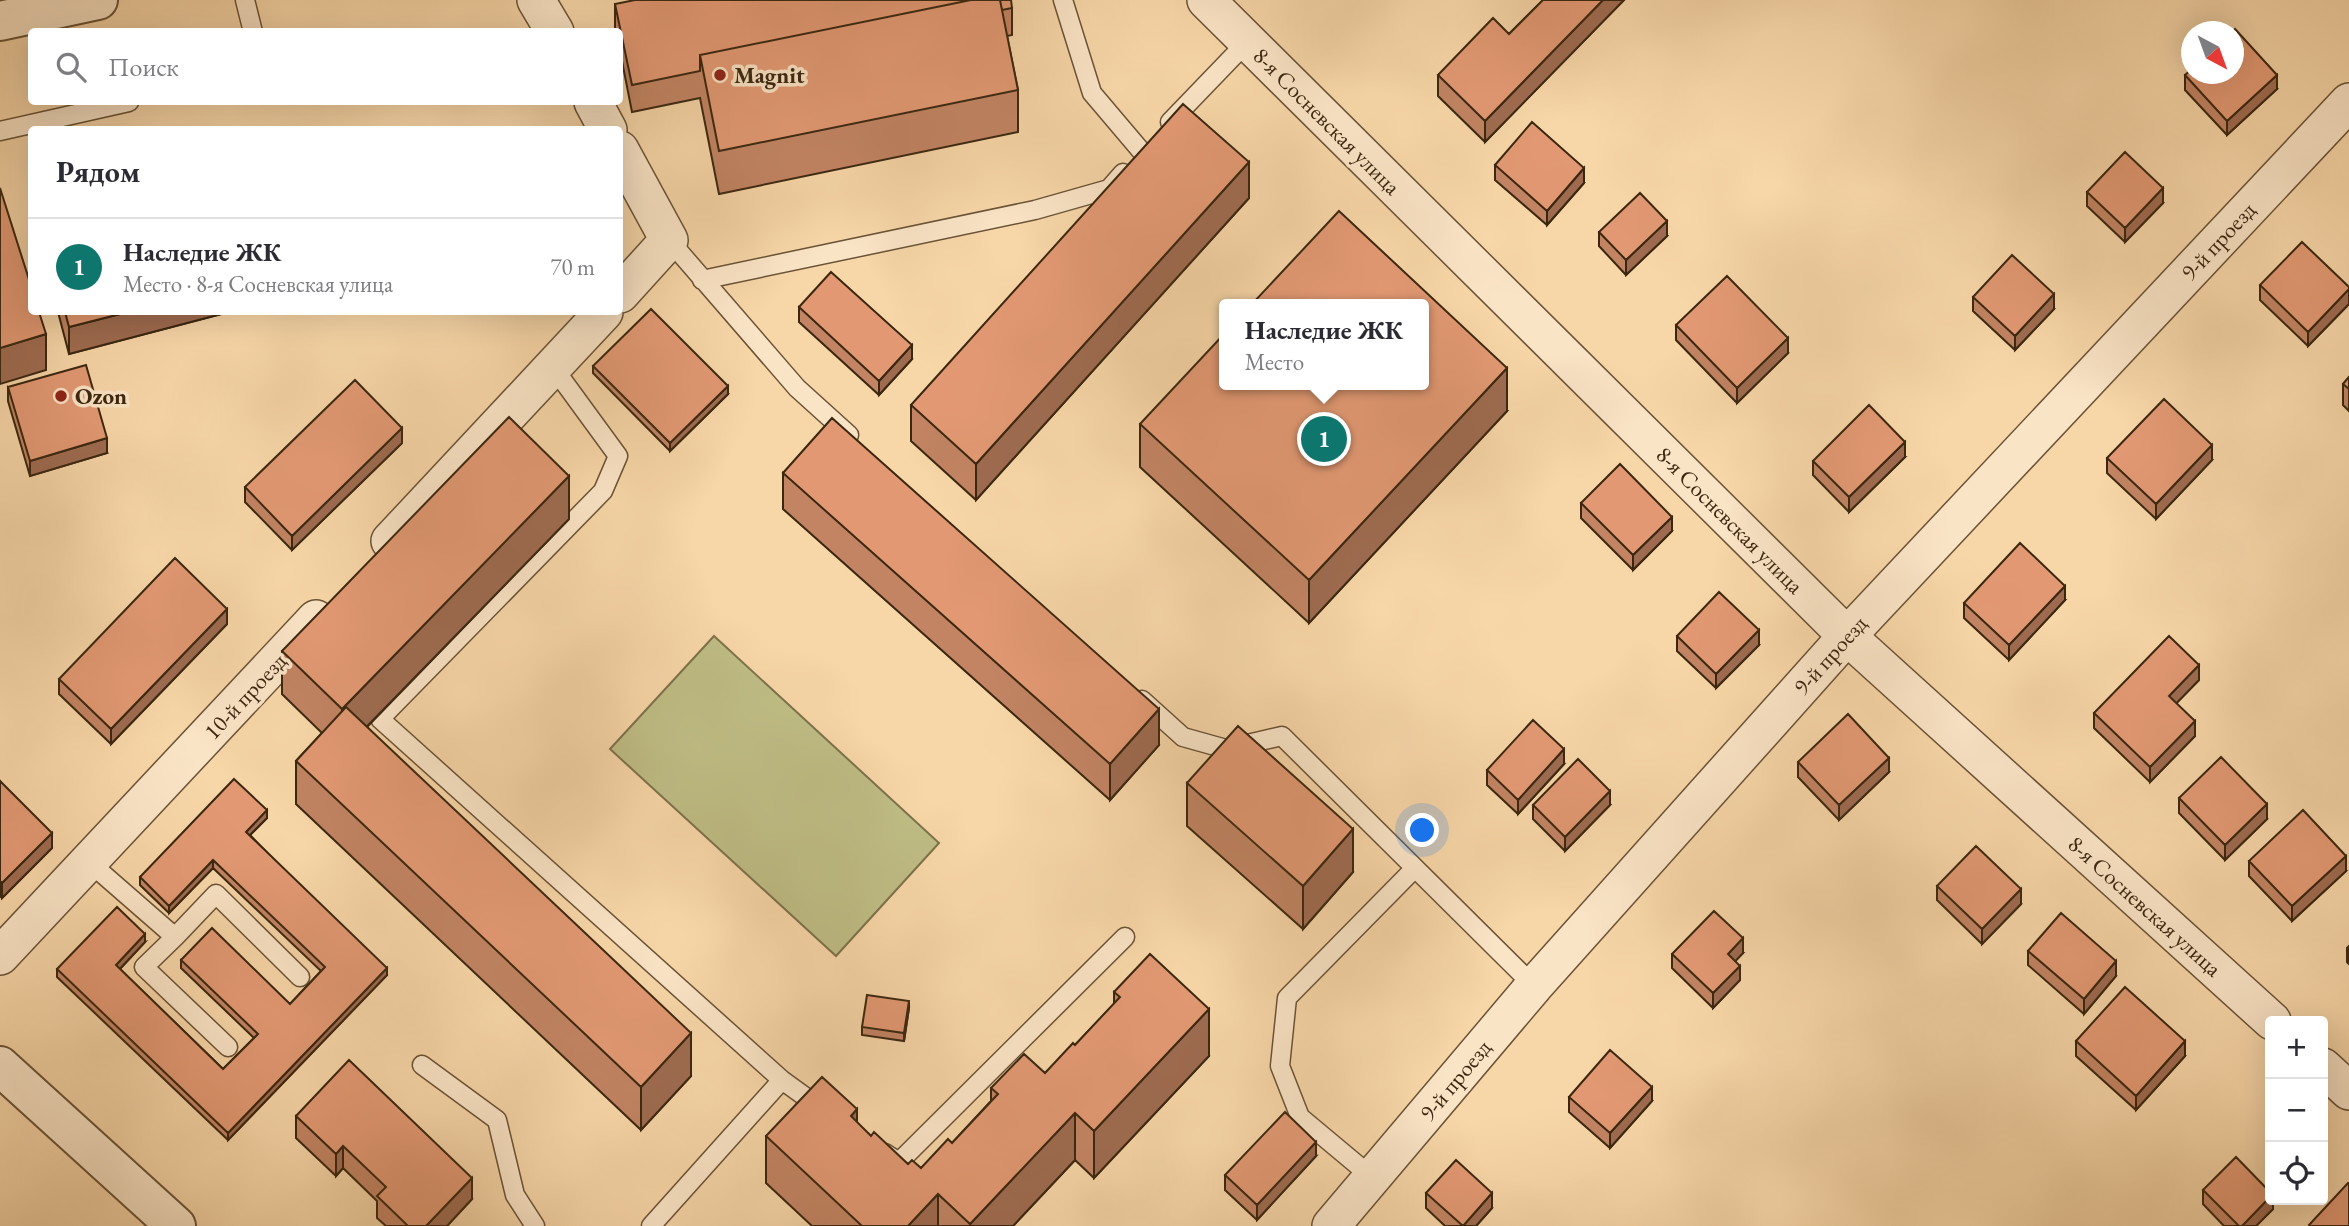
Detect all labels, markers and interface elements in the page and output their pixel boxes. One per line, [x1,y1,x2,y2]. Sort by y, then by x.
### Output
north arrow [2181,21,2244,84]
search box [28,28,623,105]
street label: 8-я Сосневская улица [1247,41,1408,202]
icon: search [52,48,90,86]
text: Поиск [108,50,179,84]
place label: Magnit [734,60,805,90]
marker: Magnit [712,67,728,83]
text: Рядом [56,152,140,191]
street label: 9-й проезд [2174,195,2262,287]
text: Наследие ЖК [123,235,281,269]
text: 1 [73,252,85,282]
text: 70 m [550,252,595,282]
text: Место · 8-я Сосневская улица [123,269,393,299]
popup [1219,299,1429,390]
text: Наследие ЖК [1245,313,1403,347]
text: Место [1245,347,1304,377]
place label: Ozon [75,381,127,411]
marker: Ozon [53,388,69,404]
pin: 1 [1301,413,1347,465]
street label: 8-я Сосневская улица [1650,440,1811,601]
street label: 9-й проезд [1786,609,1874,701]
street label: 10-й проезд [197,646,293,746]
your location [1405,813,1439,847]
street label: 8-я Сосневская улица [2062,829,2229,984]
map controls [2265,1016,2328,1205]
button: + [2265,1016,2328,1079]
street label: 9-й проезд [1412,1033,1498,1127]
button: − [2265,1079,2328,1142]
button: locate [2265,1142,2328,1205]

